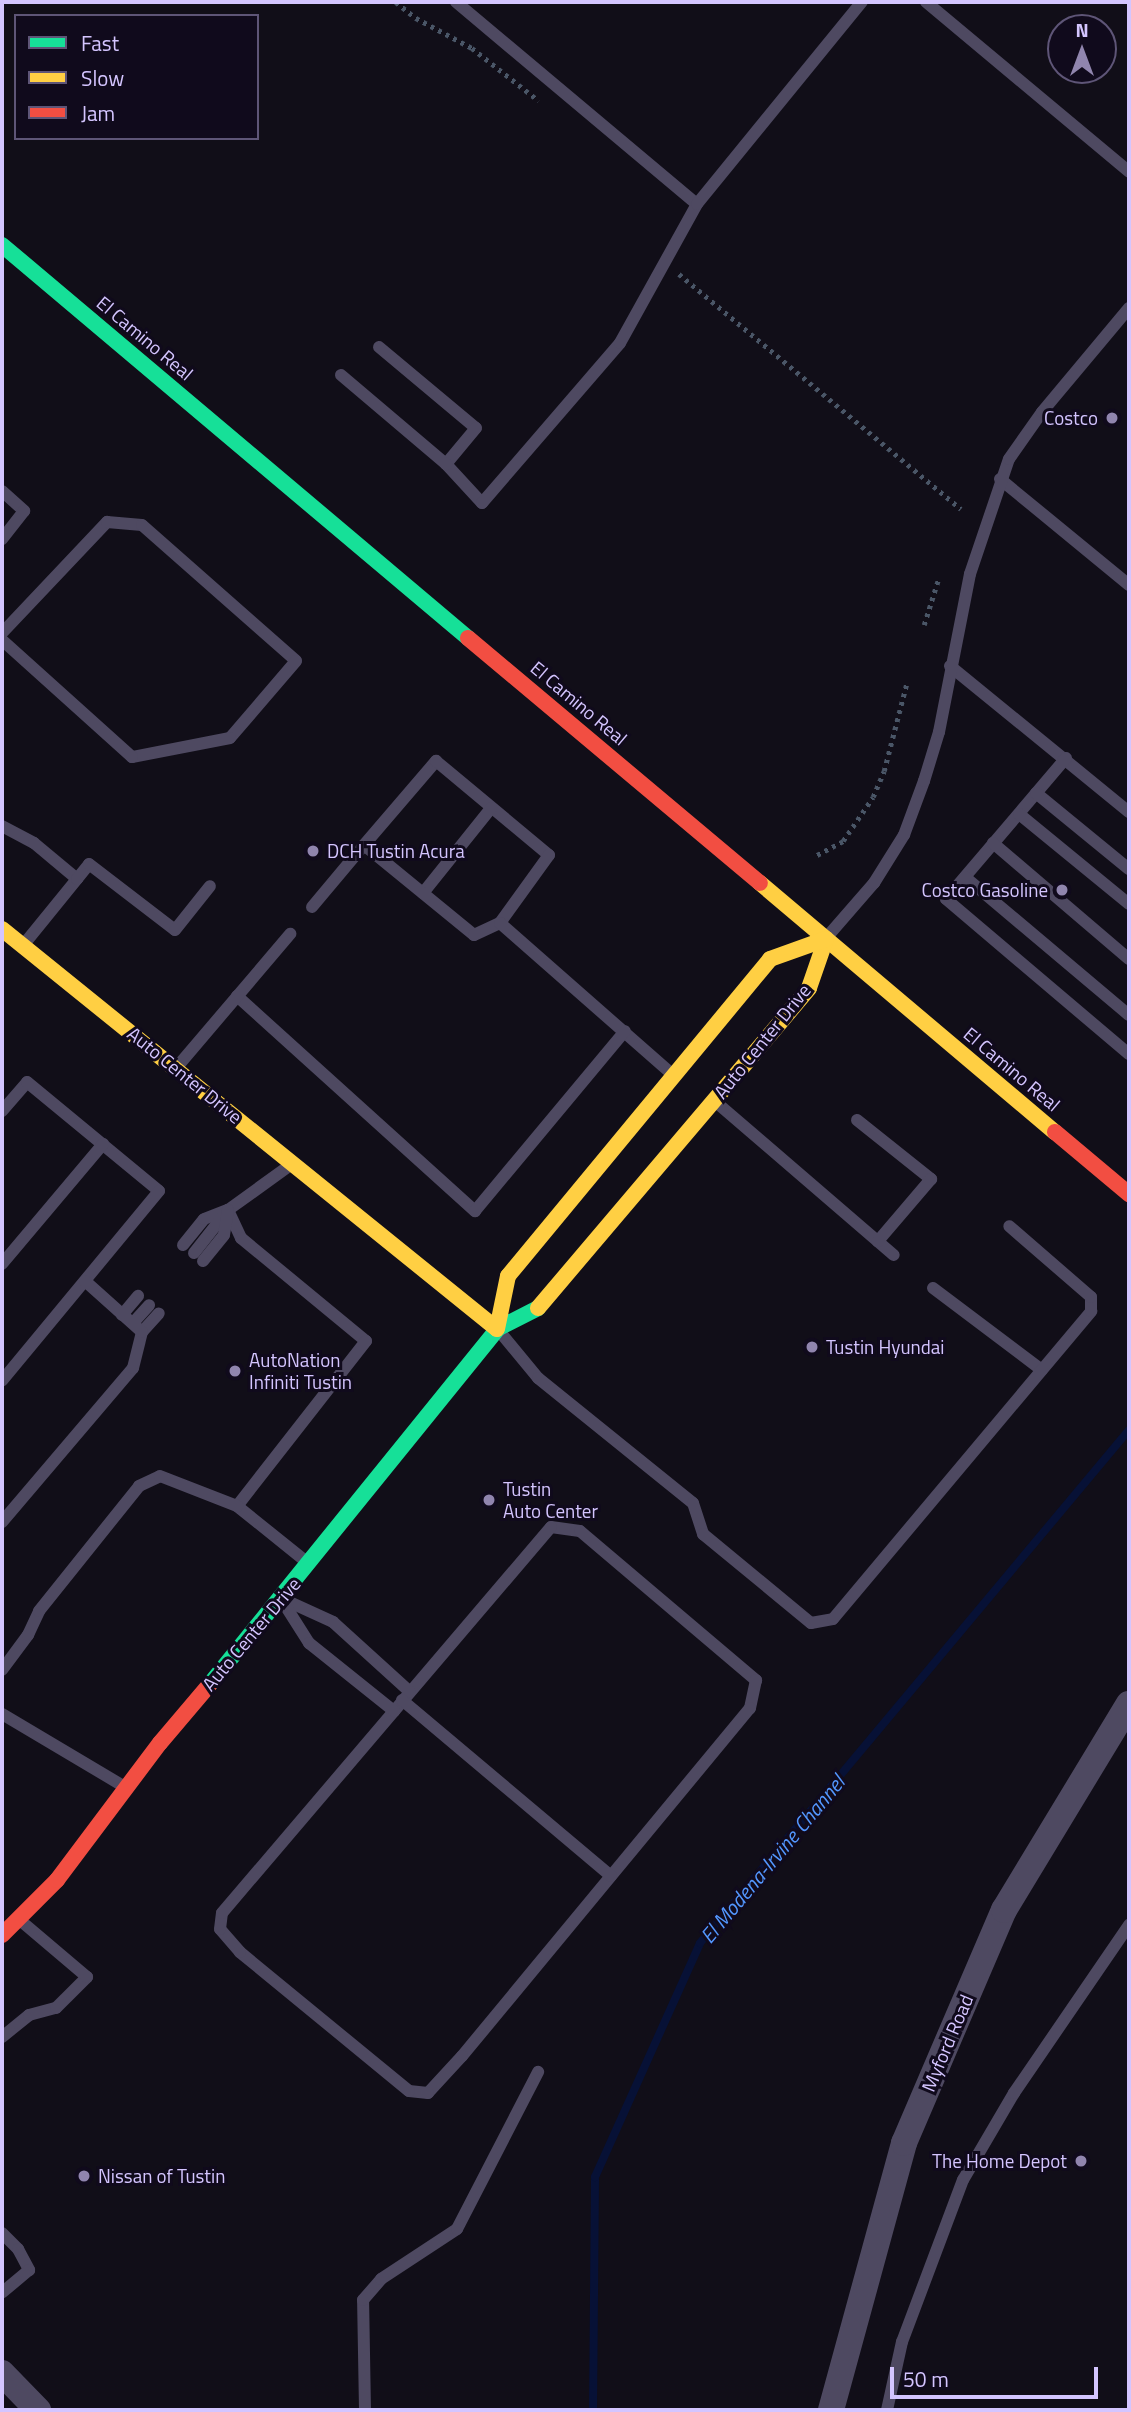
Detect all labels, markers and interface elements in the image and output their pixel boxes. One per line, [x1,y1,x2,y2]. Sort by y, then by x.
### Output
legend [14,14,259,140]
north arrow [1047,14,1117,84]
text: N [1075,15,1089,44]
text: Fast [81,27,119,59]
text: Slow [81,62,124,94]
text: Jam [81,97,115,129]
street label: El Camino Real [92,291,198,385]
place label: Costco [1044,407,1098,429]
marker: Costco [1104,410,1120,426]
street label: El Camino Real [526,656,632,750]
place label: DCH Tustin Acura [327,840,465,862]
marker: DCH Tustin Acura [305,843,321,859]
place label: Costco Gasoline [921,879,1048,901]
marker: Costco Gasoline [1054,882,1070,898]
street label: Auto Center Drive [709,979,815,1103]
street label: Auto Center Drive [123,1022,247,1128]
street label: El Camino Real [959,1022,1065,1116]
place label: Tustin Hyundai [826,1336,945,1358]
marker: Tustin Hyundai [804,1339,820,1355]
place label: AutoNation Infiniti Tustin [249,1349,352,1393]
marker: AutoNation Infiniti Tustin [227,1363,243,1379]
place label: Tustin Auto Center [503,1478,598,1522]
marker: Tustin Auto Center [481,1492,497,1508]
street label: Auto Center Drive [197,1573,305,1695]
water label: El Modena-Irvine Channel [694,1770,850,1948]
street label: Myford Road [916,1991,978,2095]
place label: The Home Depot [932,2150,1067,2172]
marker: The Home Depot [1073,2153,1089,2169]
place label: Nissan of Tustin [98,2165,225,2187]
marker: Nissan of Tustin [76,2168,92,2184]
scale bar [893,2352,1101,2396]
text: 50 m [903,2363,949,2395]

